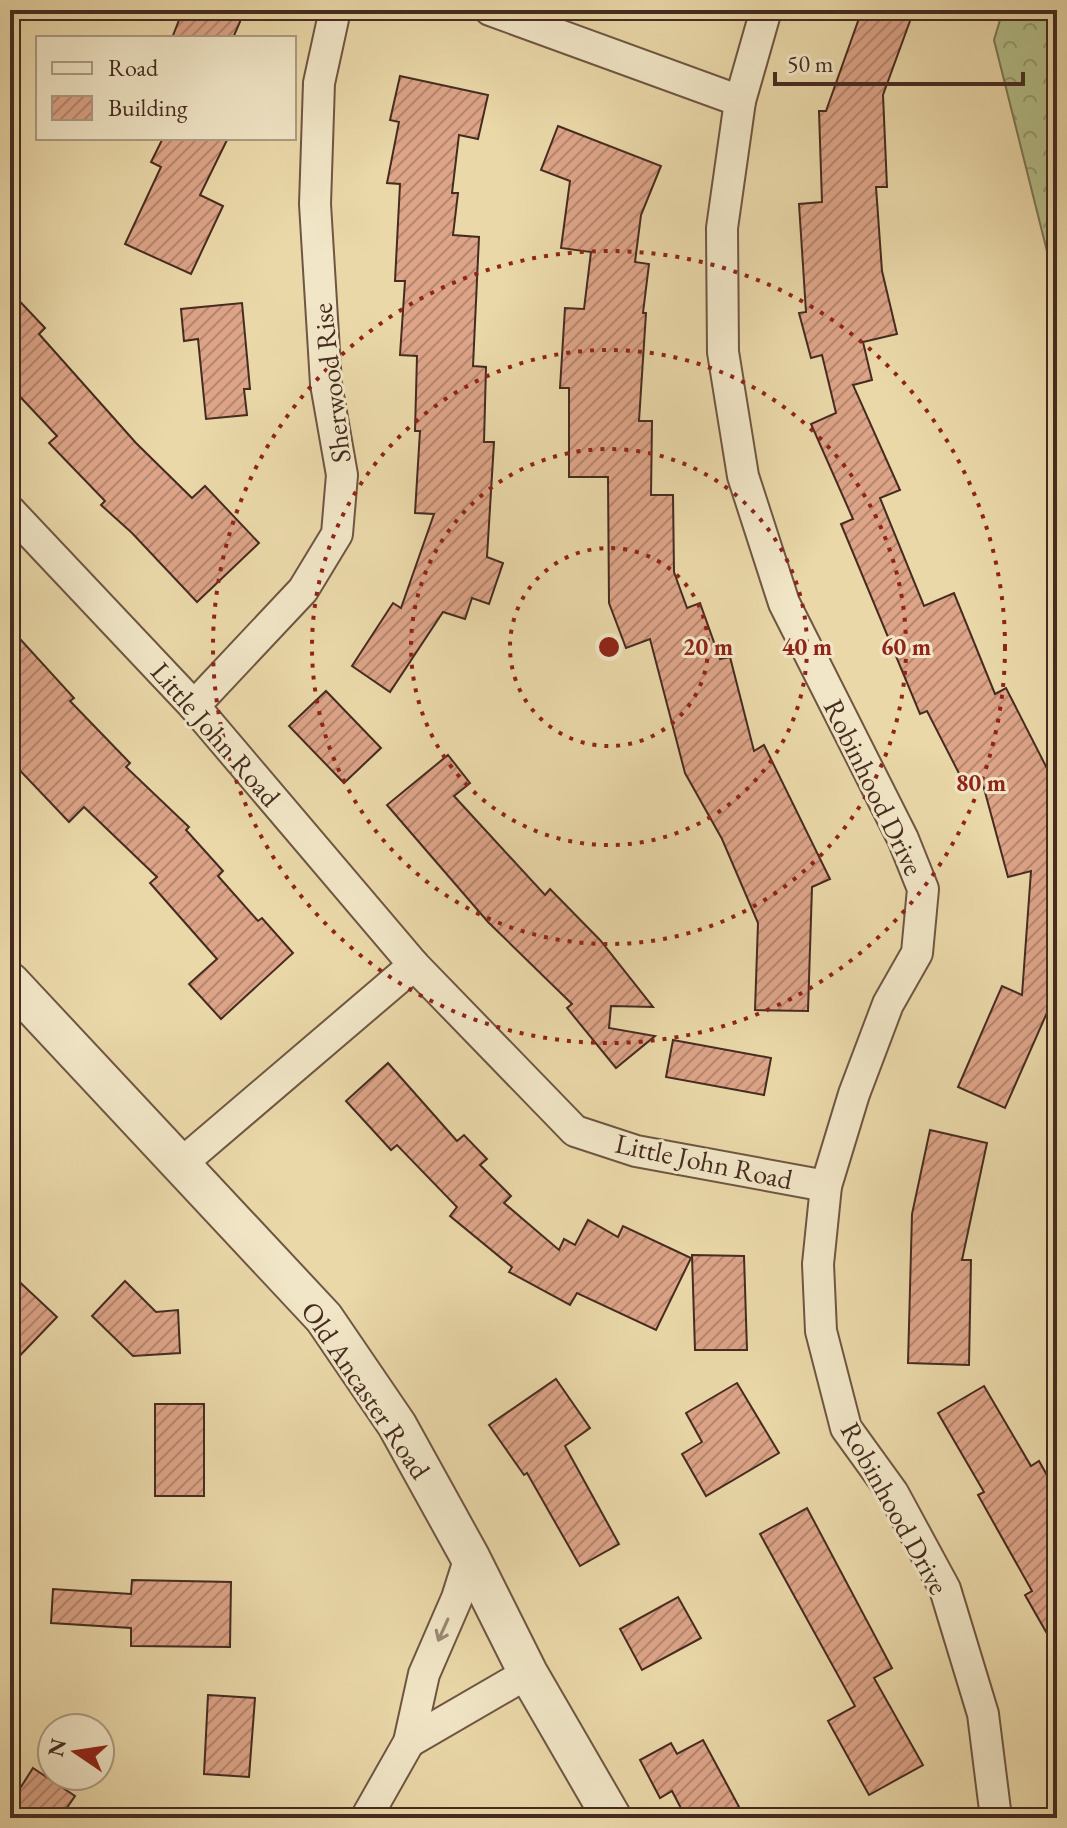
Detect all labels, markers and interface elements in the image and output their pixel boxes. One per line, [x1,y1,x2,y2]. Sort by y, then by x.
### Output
legend [36,36,296,140]
scale bar [775,36,1023,86]
text: 50 m [787,48,834,79]
text: Road [108,52,159,83]
text: Building [108,92,188,123]
street label: Sherwood Rise [303,301,359,465]
text: 20 m [683,631,733,662]
text: 40 m [782,631,832,662]
text: 60 m [881,631,931,662]
centre of rings [595,633,623,661]
street label: Little John Road [143,654,289,815]
street label: Robinhood Drive [816,693,932,881]
text: 80 m [956,767,1006,798]
street label: Little John Road [612,1125,797,1198]
street label: Old Ancaster Road [293,1294,439,1486]
street label: Robinhood Drive [833,1415,957,1601]
one-way arrow [435,1617,450,1642]
north arrow [36,1712,116,1792]
text: N [41,1735,73,1760]

